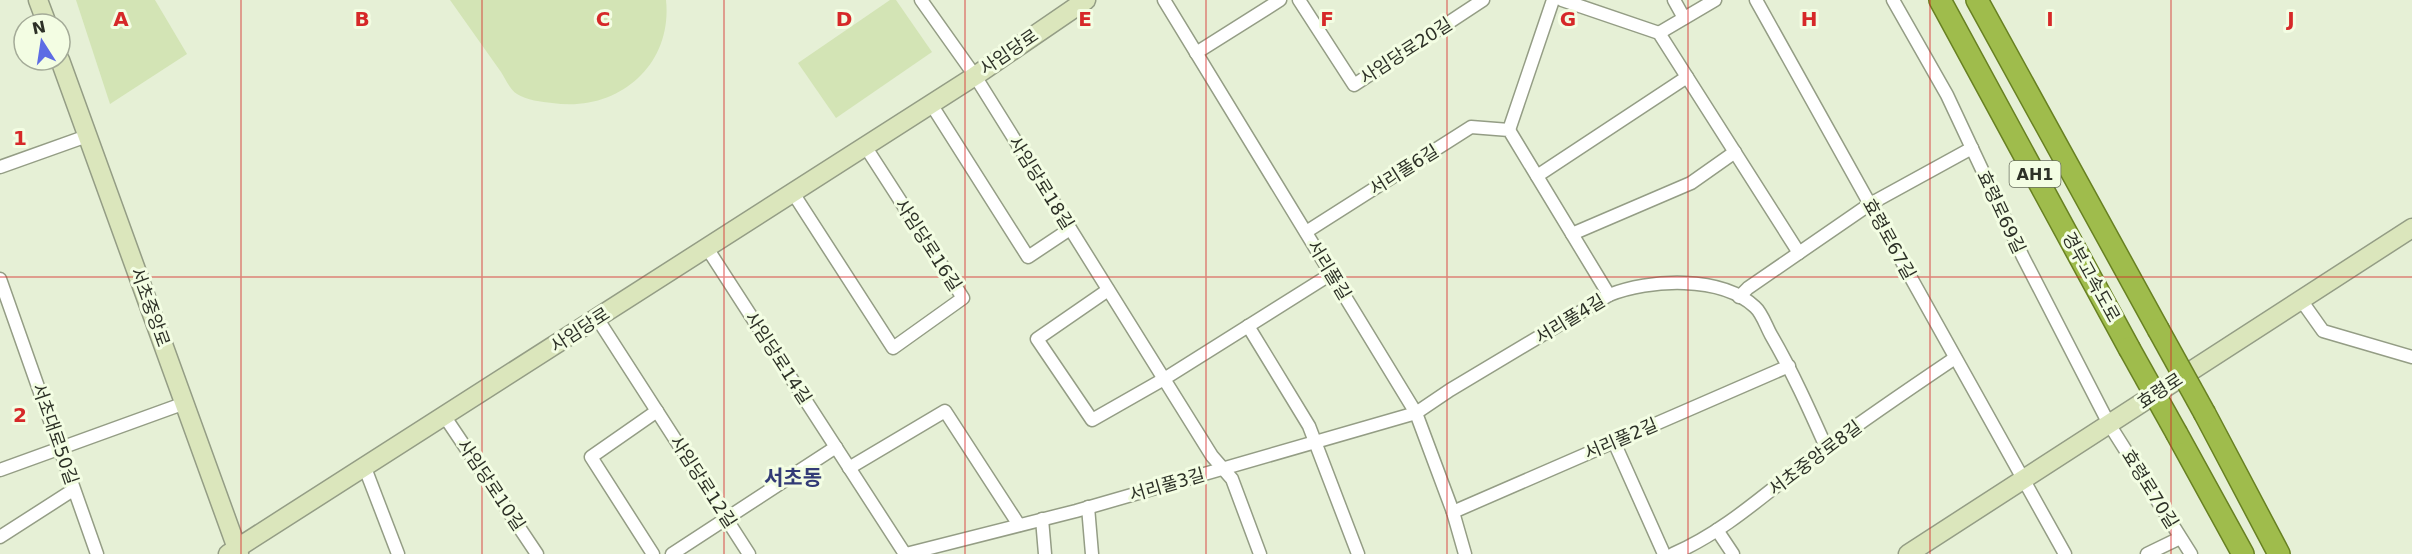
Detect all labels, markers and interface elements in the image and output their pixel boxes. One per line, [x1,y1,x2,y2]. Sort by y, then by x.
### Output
text: A [113,7,129,31]
text: B [354,7,370,31]
text: C [596,7,610,31]
text: D [836,7,852,31]
text: E [1078,7,1092,31]
text: F [1320,7,1334,31]
text: G [1560,7,1576,31]
text: H [1801,7,1817,31]
text: I [2046,7,2054,31]
text: J [2285,7,2295,31]
north arrow [12,12,72,72]
street label: 사임당로20길 [1356,13,1456,88]
text: N [30,17,48,39]
street label: 사임당로 [975,24,1042,79]
text: 1 [13,126,27,150]
street label: 사임당로18길 [1005,132,1078,233]
street label: 서리풀6길 [1365,140,1442,199]
road number: AH1 [2010,161,2060,187]
street label: 효령로69길 [1973,167,2030,257]
street label: 사임당로16길 [891,195,966,295]
street label: 효령로67길 [1859,195,1920,283]
street label: 경부고속도로 [2058,228,2125,325]
street label: 서리풀길 [1303,236,1355,304]
street label: 서초중앙로 [126,264,174,349]
street label: 서리풀4길 [1531,290,1608,348]
street label: 사임당로 [546,303,613,356]
street label: 사임당로14길 [741,308,816,408]
street label: 효령로 [2133,368,2186,413]
street label: 서초대로50길 [28,380,83,487]
text: 2 [13,403,27,427]
street label: 서리풀2길 [1581,414,1661,463]
street label: 서초중앙로8길 [1764,416,1865,499]
street label: 사임당로12길 [666,432,741,532]
street label: 사임당로10길 [453,435,530,534]
street label: 효령로70길 [2118,445,2183,532]
street label: 서리풀3길 [1127,464,1207,505]
district label: 서초동 [764,466,822,490]

